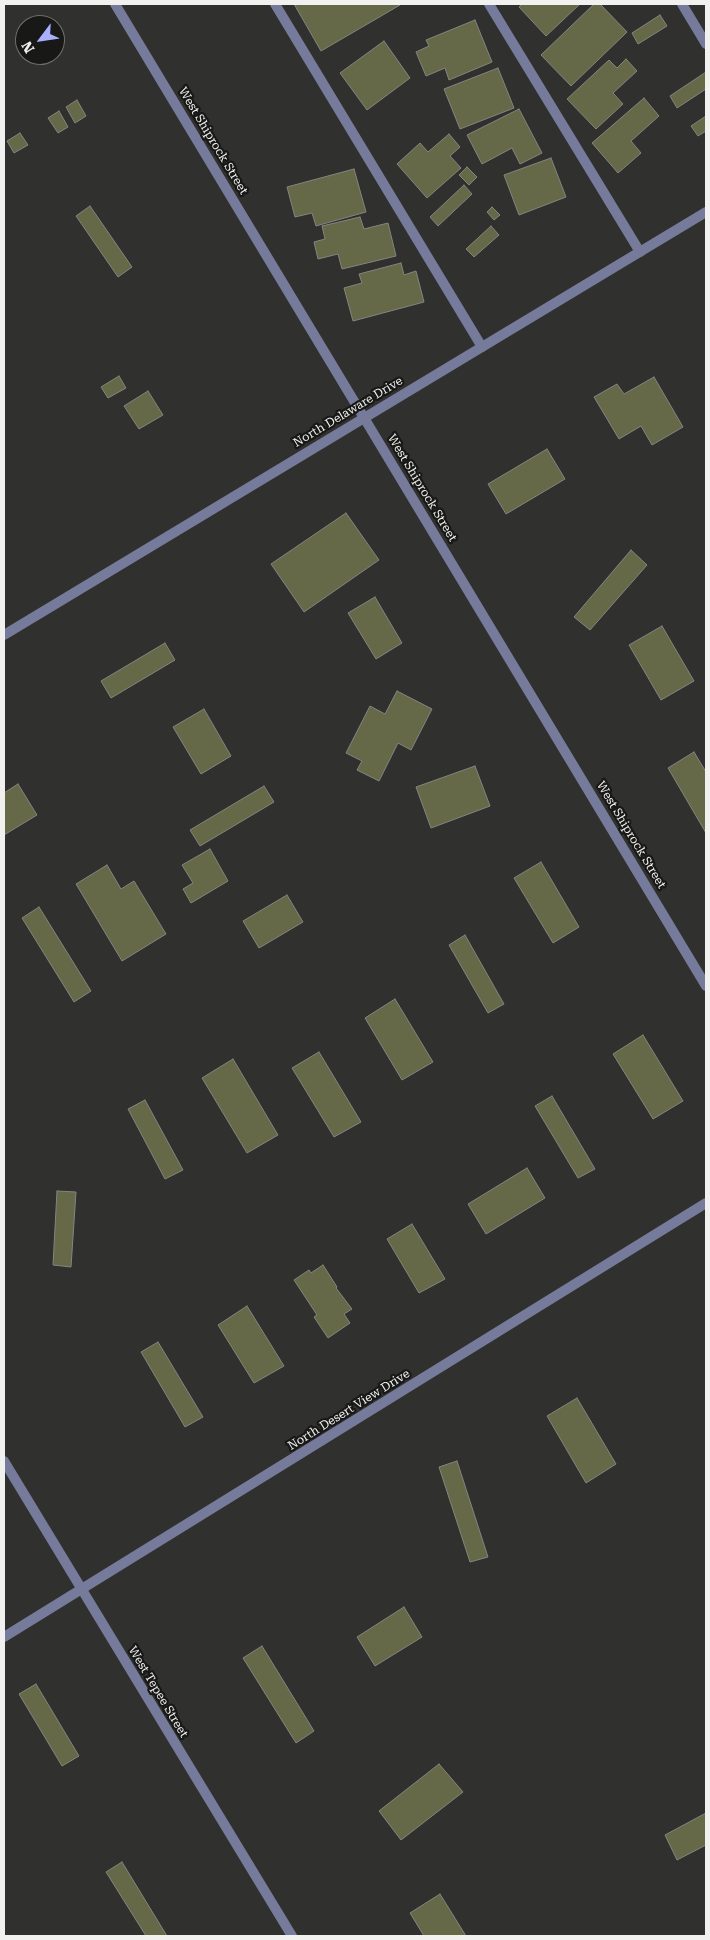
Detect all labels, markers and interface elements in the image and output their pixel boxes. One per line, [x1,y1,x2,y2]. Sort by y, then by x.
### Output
north arrow [15,15,65,65]
text: N [18,38,38,56]
street label: West Shiprock Street [175,85,251,197]
street label: North Delaware Drive [291,374,405,450]
street label: West Shiprock Street [384,432,460,544]
street label: West Shiprock Street [593,779,669,891]
street label: North Desert View Drive [285,1367,413,1453]
street label: West Tepee Street [125,1644,191,1740]

